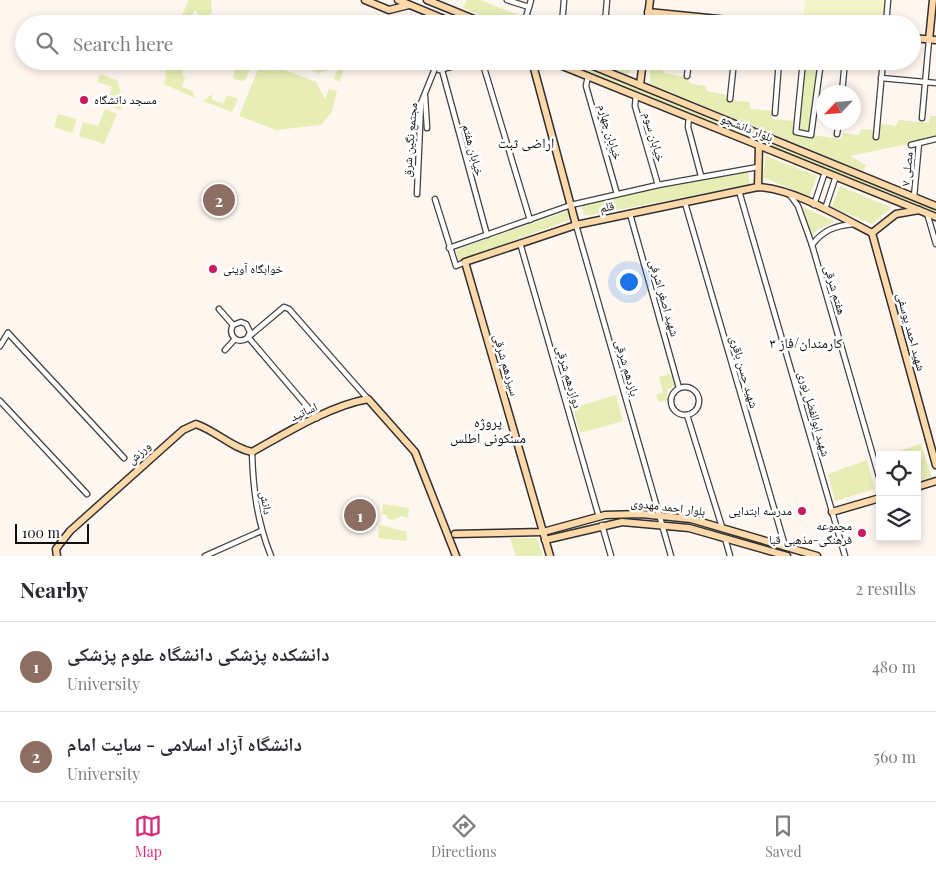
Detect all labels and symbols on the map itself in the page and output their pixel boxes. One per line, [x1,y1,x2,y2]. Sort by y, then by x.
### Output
north arrow [816,85,861,130]
place label: مسجد دانشگاه [94,91,157,107]
marker: مسجد دانشگاه [78,94,90,106]
street label: مجتمع نگین شرق [398,102,420,178]
street label: خیابان چهارم [594,102,627,162]
street label: بلوار دانشجو [719,109,776,145]
street label: خیابان سوم [639,110,670,164]
street label: خیابان هفتم [458,122,489,178]
district label: اراضی ثبت [498,133,554,152]
street label: مصلی ۷ [896,151,916,187]
pin: 2 [203,181,235,219]
street label: قلم [598,197,616,216]
street label: شهید اصغر اشرفی [646,257,684,338]
place label: خوابگاه آوینی [223,260,284,276]
marker: خوابگاه آوینی [207,263,219,275]
street label: هفتم شرقی [820,263,851,316]
your location [616,269,642,295]
street label: شهید احمد یوسفی [894,291,930,373]
street label: سیزدهم شرقی [490,332,523,398]
district label: کارمندان/فاز ۳ [769,333,843,352]
street label: شهید حسن باقری [727,334,763,410]
street label: یازدهم شرقی [611,338,644,398]
street label: دوازدهم شرقی [552,344,587,410]
street label: شهید ابوالفضل نوری [795,369,835,458]
street label: اساتید [288,398,320,424]
district label: پروژه مسکونی اطلس [450,412,526,447]
street label: ورزش [123,437,154,467]
street label: دانش [257,490,277,516]
street label: بلوار احمد مهدوی [630,493,706,519]
pin: 1 [344,496,376,534]
place label: مدرسه ابتدایی [729,502,792,518]
marker: مدرسه ابتدایی [796,505,808,517]
place label: مجموعه فرهنگی-مذهبی قبا [769,517,852,547]
scale bar [15,521,89,544]
marker: مجموعه فرهنگی-مذهبی قبا [856,527,868,539]

